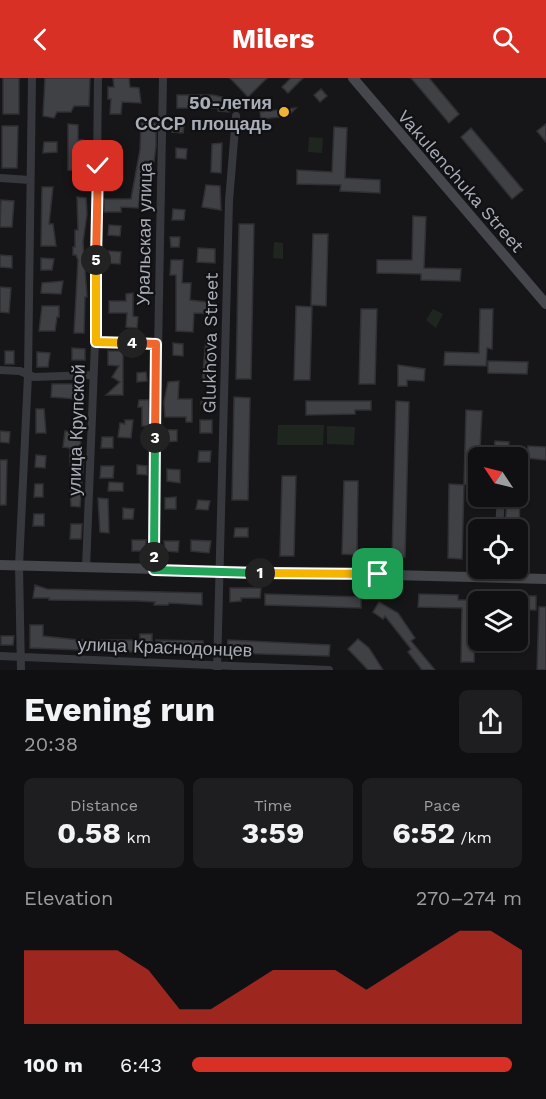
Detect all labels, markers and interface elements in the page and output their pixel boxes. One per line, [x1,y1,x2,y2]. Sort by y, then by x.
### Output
icon: back [24,23,57,56]
text: Milers [232,23,314,55]
icon: search [489,23,522,56]
place label: 50-летия СССР площадь [135,92,272,134]
marker: 50-летия СССР площадь [277,105,291,119]
street label: Vakulenchuka Street [394,106,529,257]
pin [72,140,123,191]
icon: check [81,149,114,182]
street label: Уральская улица [132,161,156,306]
pin: 5 [81,245,111,275]
text: 5 [91,250,101,269]
street label: Glukhova Street [198,272,222,414]
pin: 4 [117,328,147,358]
text: 4 [127,333,137,352]
street label: улица Крупской [63,364,89,496]
pin: 3 [140,423,170,453]
text: 3 [150,428,160,447]
north arrow [468,447,528,507]
map controls [468,447,528,651]
button: locate [468,519,528,579]
pin: 2 [139,542,169,572]
text: 2 [149,547,159,566]
pin [352,548,403,599]
icon: arrive [361,557,394,590]
pin: 1 [245,558,275,588]
text: 1 [257,563,263,582]
button: layers [468,591,528,651]
street label: улица Краснодонцев [77,633,253,661]
text: Evening run [24,690,215,729]
button: share [459,690,522,753]
text: 20:38 [24,732,78,756]
text: Distance [70,796,138,815]
text: Time [254,796,292,815]
text: Pace [423,796,461,815]
text: 0.58 [57,815,121,850]
text: 3:59 [242,815,304,850]
text: 6:52 [392,815,455,850]
text: km [121,828,151,847]
text: /km [455,828,492,847]
text: Elevation [24,886,113,910]
text: 270–274 m [416,886,522,910]
text: 100 m [24,1053,83,1077]
text: 6:43 [120,1053,162,1077]

